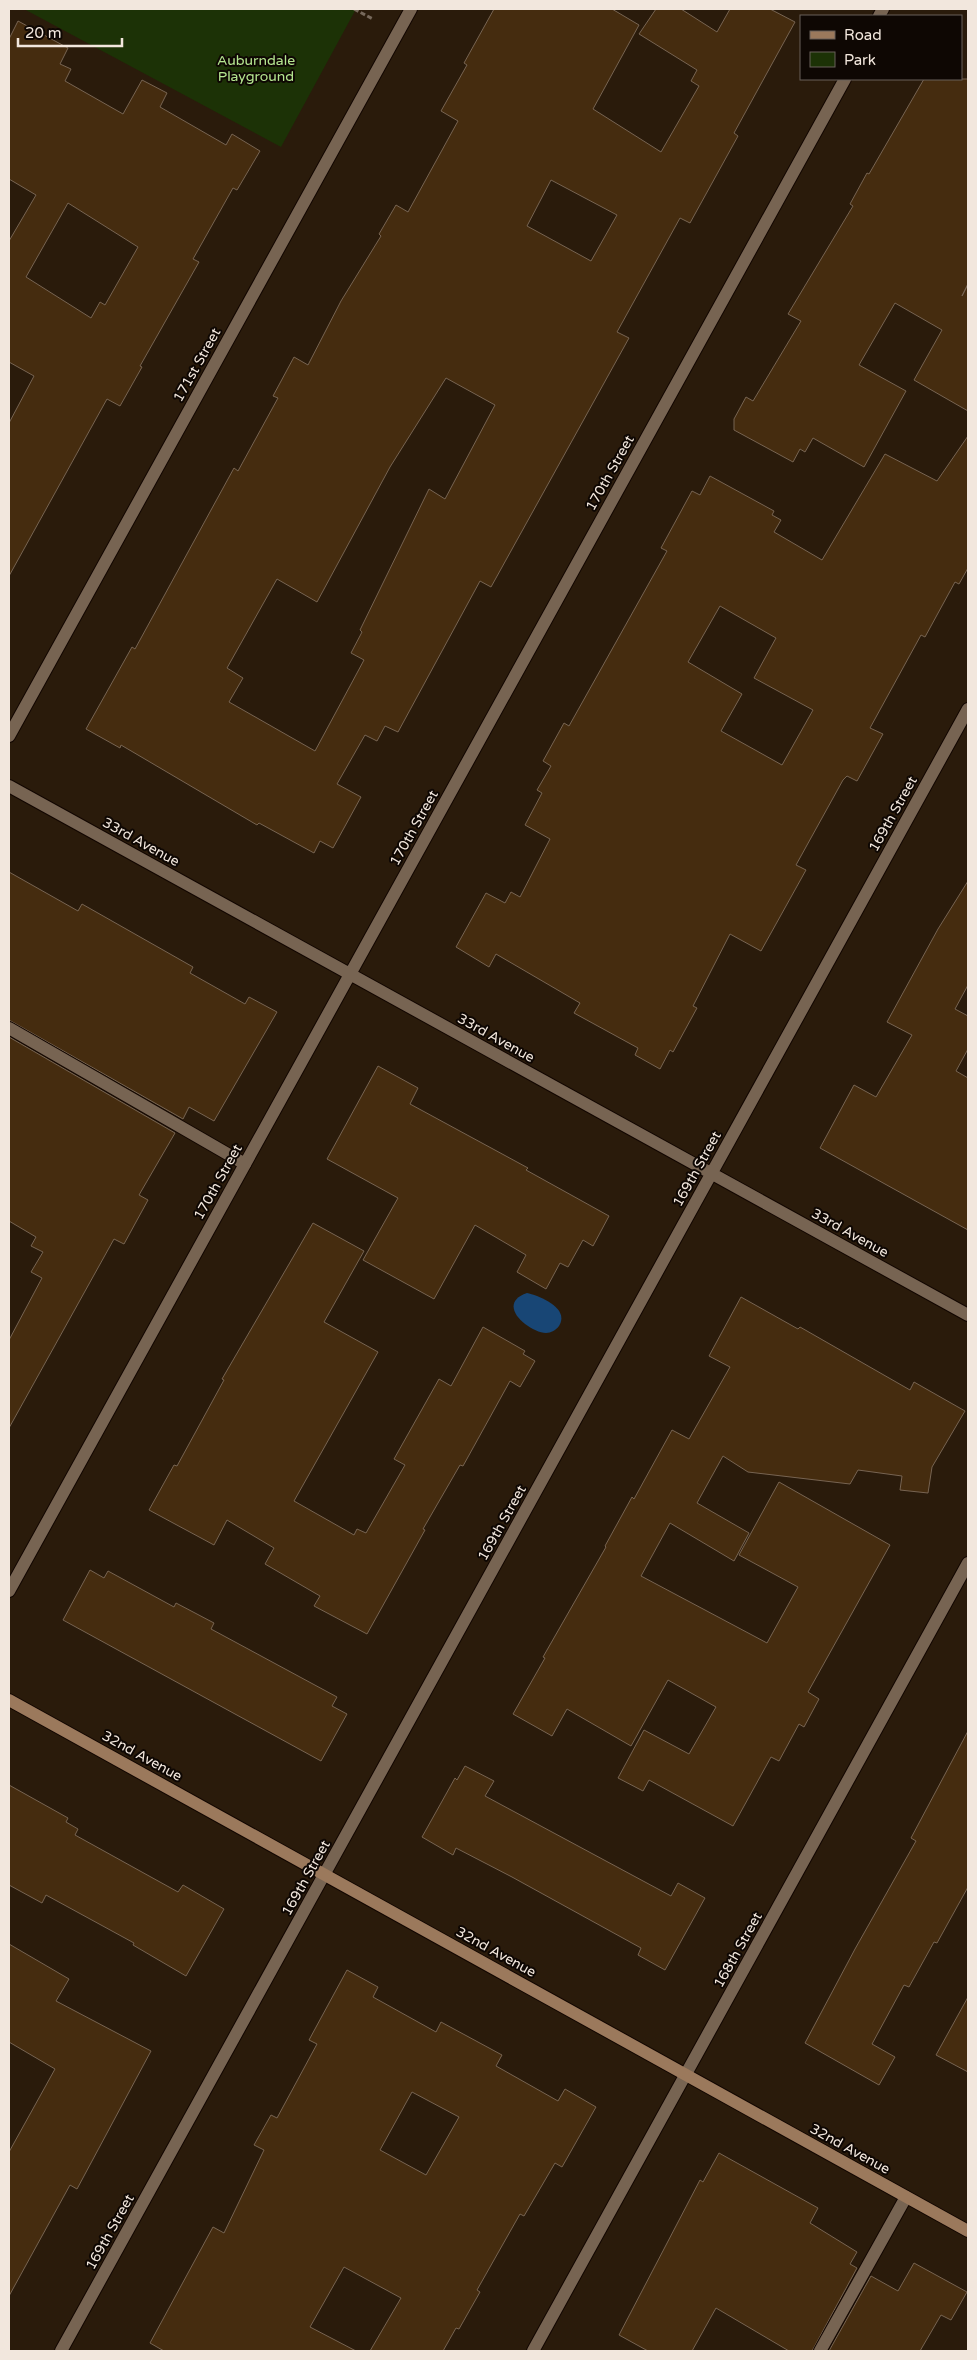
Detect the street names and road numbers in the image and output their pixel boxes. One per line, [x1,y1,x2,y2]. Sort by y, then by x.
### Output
street label: 171st Street [170,324,225,405]
street label: 170th Street [582,432,638,514]
street label: 169th Street [865,773,921,855]
street label: 170th Street [386,787,442,869]
street label: 33rd Avenue [100,814,182,870]
street label: 33rd Avenue [455,1010,537,1066]
street label: 169th Street [669,1128,725,1210]
street label: 170th Street [190,1141,246,1223]
street label: 33rd Avenue [809,1205,891,1261]
street label: 169th Street [474,1482,530,1564]
street label: 32nd Avenue [99,1727,185,1785]
street label: 169th Street [278,1837,334,1919]
street label: 168th Street [710,1909,766,1991]
street label: 32nd Avenue [453,1923,539,1981]
street label: 32nd Avenue [807,2120,893,2178]
street label: 169th Street [82,2191,138,2273]

